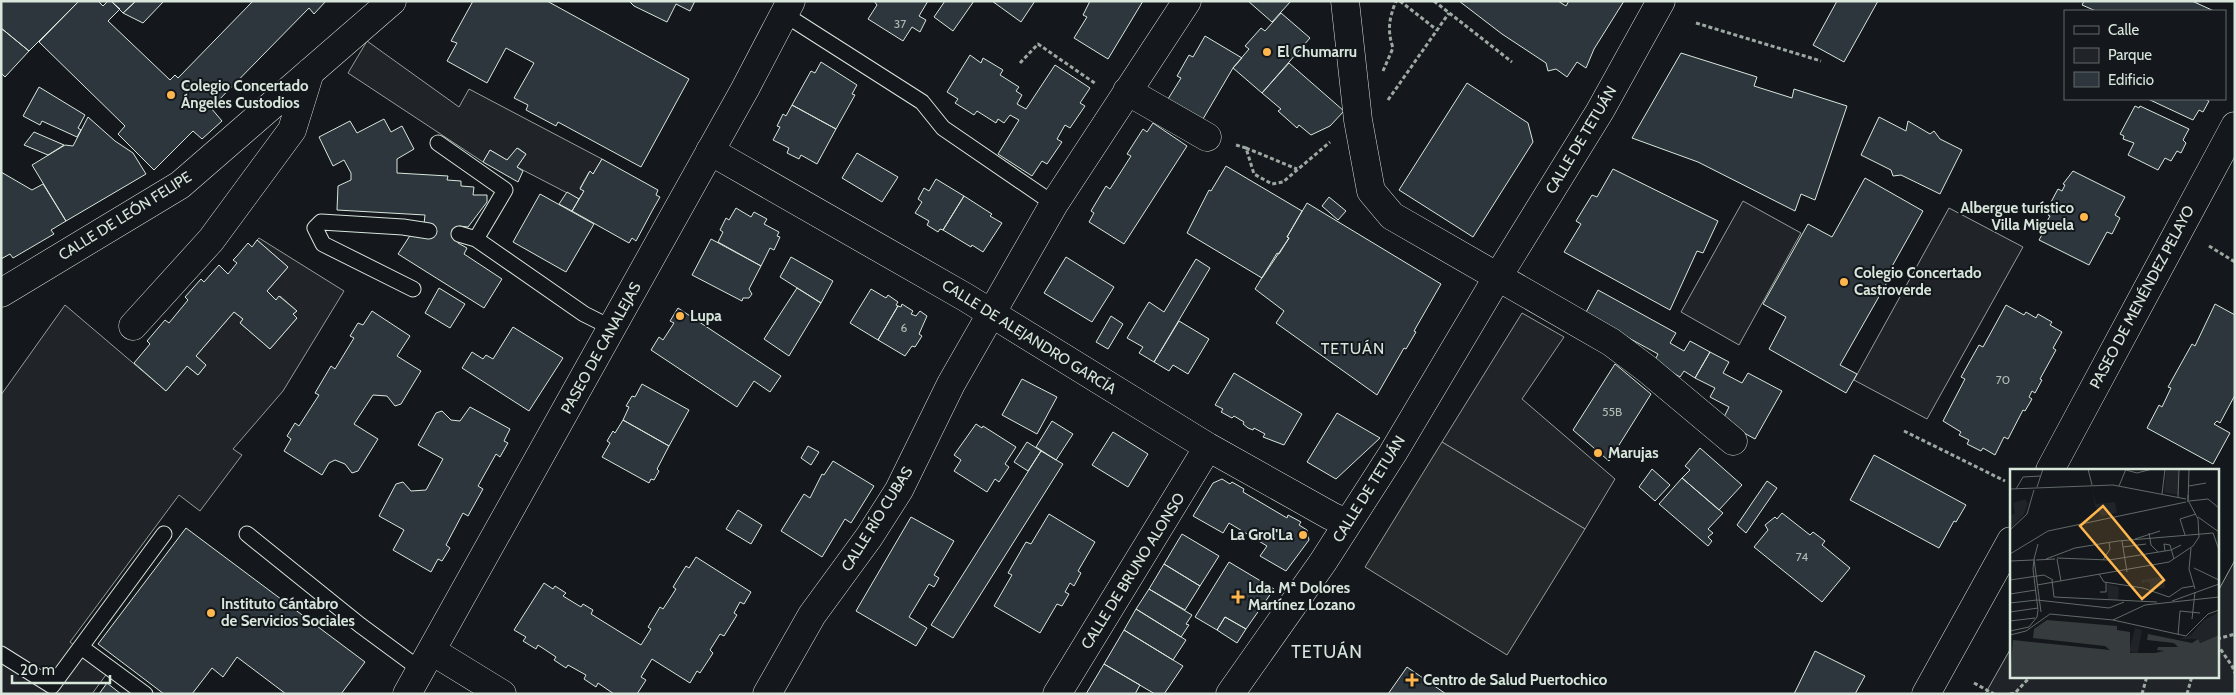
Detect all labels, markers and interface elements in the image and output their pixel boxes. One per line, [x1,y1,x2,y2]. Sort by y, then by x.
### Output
legend [2064,10,2226,100]
house number: 37 [894,16,906,31]
text: Calle [2108,21,2139,39]
place label: El Chumarru [1277,43,1357,61]
marker: El Chumarru [1261,46,1273,58]
text: Parque [2108,46,2152,64]
text: Edificio [2108,71,2154,89]
place label: Colegio Concertado Ángeles Custodios [181,77,309,112]
street label: CALLE DE TETUÁN [1541,82,1620,197]
marker: Colegio Concertado Ángeles Custodios [165,89,177,101]
street label: CALLE DE LEÓN FELIPE [55,167,195,264]
place label: Albergue turístico Villa Miguela [1960,199,2075,234]
street label: PASEO DE MENÉNDEZ PELAYO [2085,202,2198,392]
marker: Albergue turístico Villa Miguela [2078,211,2090,223]
place label: Colegio Concertado Castroverde [1854,264,1982,299]
street label: CALLE DE ALEJANDRO GARCÍA [939,275,1121,399]
marker: Colegio Concertado Castroverde [1838,276,1850,288]
street label: PASEO DE CANALEJAS [557,279,645,417]
place label: Lupa [690,307,722,325]
marker: Lupa [674,310,686,322]
house number: 6 [901,320,908,335]
district label: TETUÁN [1321,339,1385,358]
house number: 70 [1996,372,2010,387]
house number: 55B [1602,404,1622,419]
street label: CALLE DE TETUÁN [1328,432,1409,546]
place label: Marujas [1608,444,1659,462]
marker: Marujas [1592,447,1604,459]
street label: CALLE RÍO CUBAS [837,463,917,575]
inset map [2010,469,2218,678]
street label: CALLE DE BRUNO ALONSO [1077,490,1189,652]
place label: La Grol'La [1230,526,1294,544]
marker: La Grol'La [1297,529,1309,541]
house number: 74 [1796,549,1808,564]
place label: Lda. Mª Dolores Martínez Lozano [1248,579,1356,614]
marker: Lda. Mª Dolores Martínez Lozano [1232,591,1244,603]
place label: Instituto Cántabro de Servicios Sociales [221,595,355,630]
marker: Instituto Cántabro de Servicios Sociales [205,607,217,619]
district label: TETUÁN [1291,641,1363,663]
scale bar [12,652,110,684]
text: 20 m [20,661,55,679]
place label: Centro de Salud Puertochico [1423,671,1608,689]
marker: Centro de Salud Puertochico [1405,673,1419,687]

